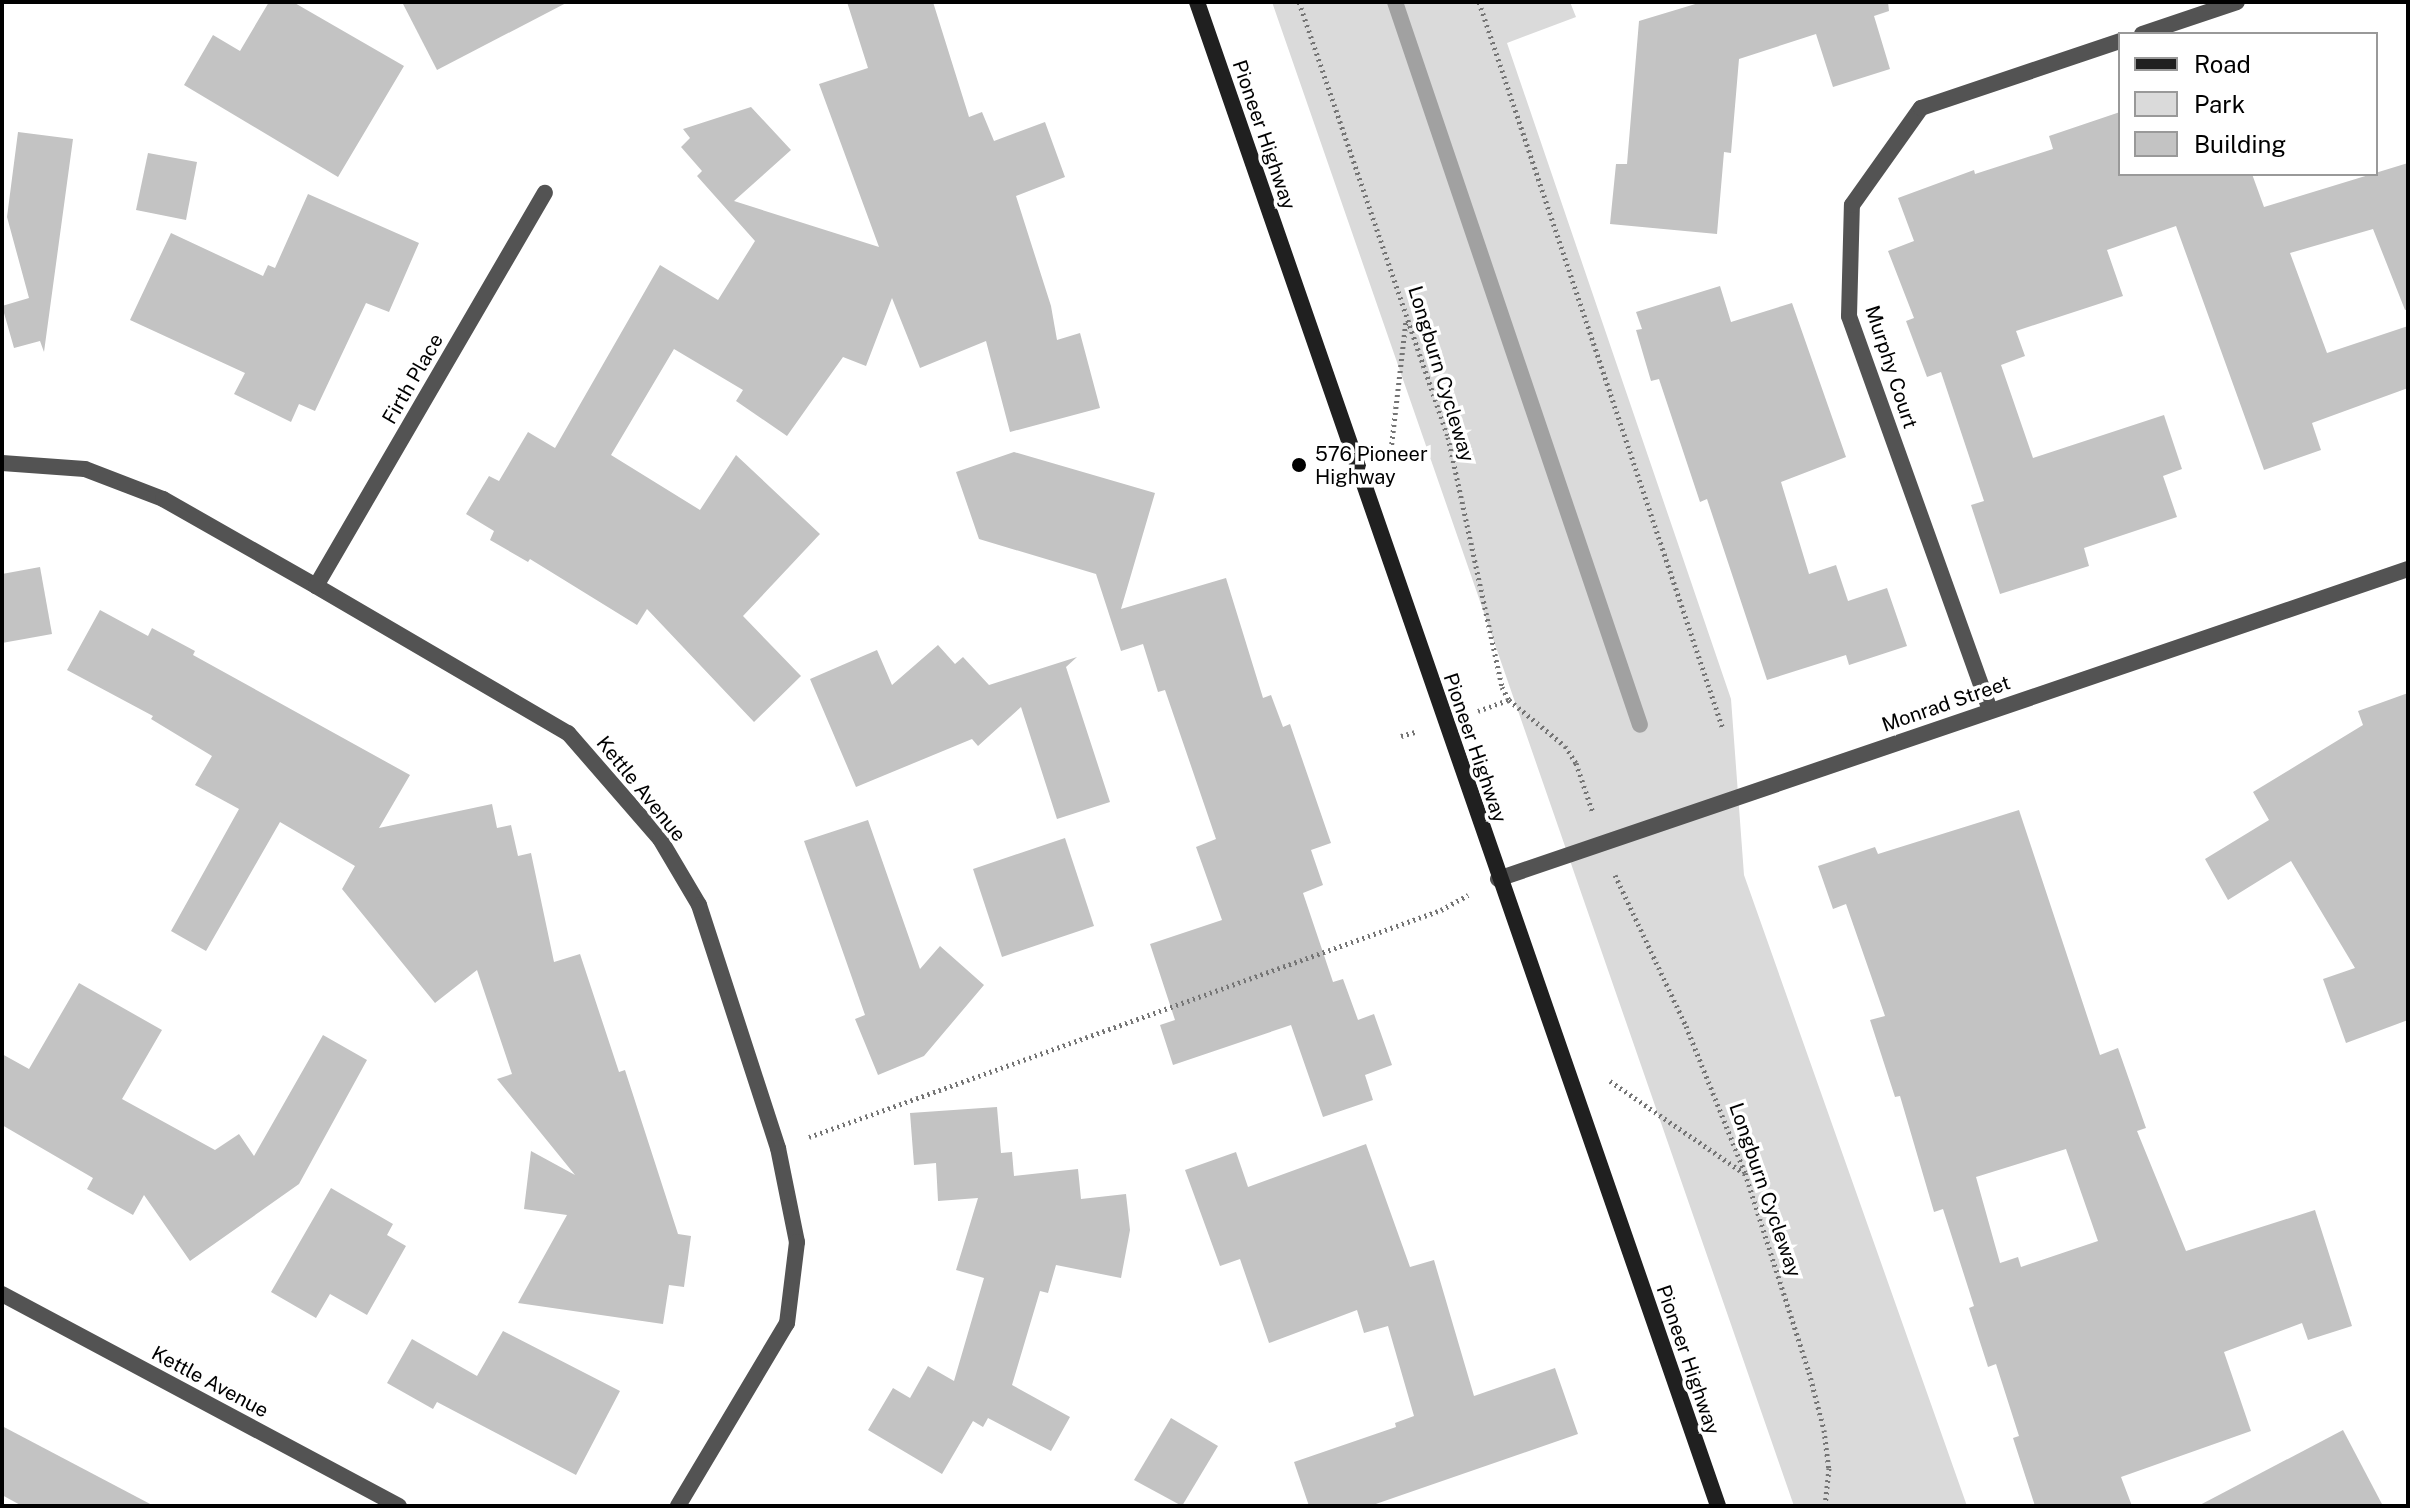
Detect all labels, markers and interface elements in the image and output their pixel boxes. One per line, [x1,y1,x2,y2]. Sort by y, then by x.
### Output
legend [2118,32,2378,176]
text: Road [2194,50,2251,78]
street label: Pioneer Highway [1227,57,1301,213]
text: Park [2194,90,2245,118]
text: Building [2194,130,2286,158]
street label: Longburn Cycleway [1403,283,1479,465]
street label: Murphy Court [1860,302,1922,432]
street label: Firth Place [377,329,449,429]
place label: 576 Pioneer Highway [1315,442,1428,489]
marker: 576 Pioneer Highway [1290,456,1308,474]
street label: Pioneer Highway [1438,670,1512,826]
street label: Monrad Street [1879,671,2013,737]
street label: Kettle Avenue [591,731,691,847]
street label: Longburn Cycleway [1724,1100,1806,1280]
street label: Pioneer Highway [1651,1282,1725,1438]
street label: Kettle Avenue [147,1341,273,1423]

